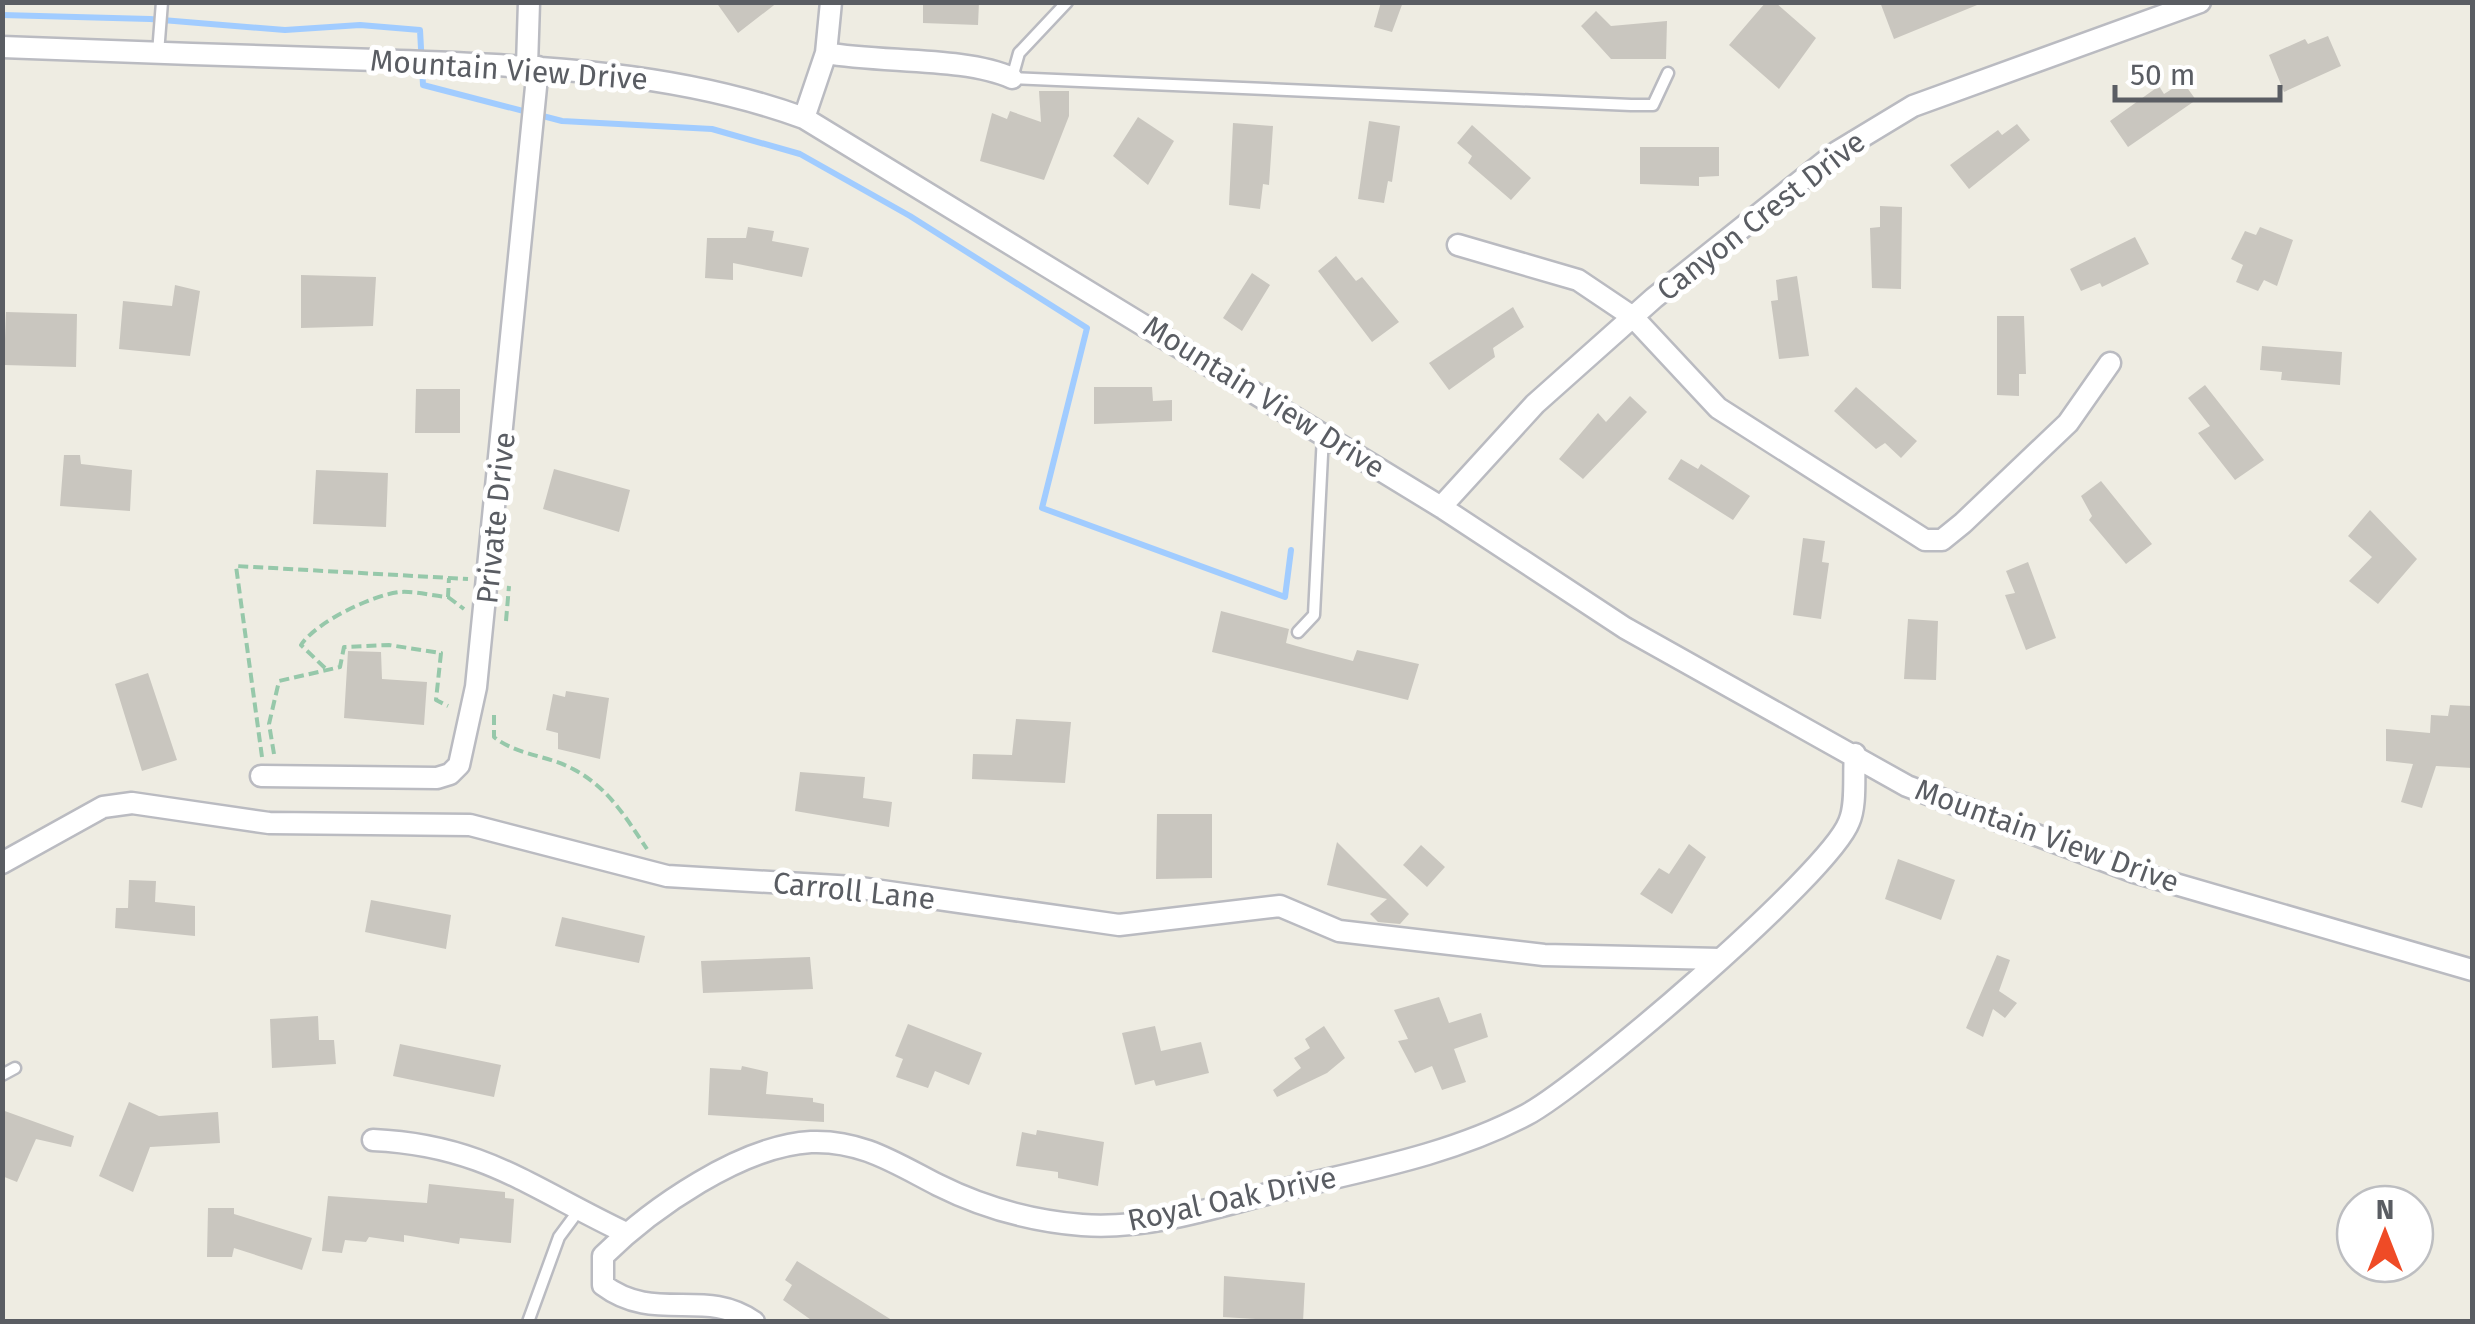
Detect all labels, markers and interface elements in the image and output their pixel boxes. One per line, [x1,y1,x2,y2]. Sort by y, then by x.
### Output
scale bar [2115,40,2280,102]
street label: Mountain View Drive [369,42,649,98]
text: 50 m [2130,57,2195,93]
street label: Canyon Crest Drive [1650,124,1872,308]
street label: Mountain View Drive [1137,308,1391,486]
street label: Private Drive [469,430,523,606]
street label: Mountain View Drive [1910,772,2184,900]
street label: Carroll Lane [771,865,937,917]
street label: Royal Oak Drive [1124,1159,1340,1239]
north arrow [2335,1184,2435,1284]
text: N [2376,1193,2394,1226]

